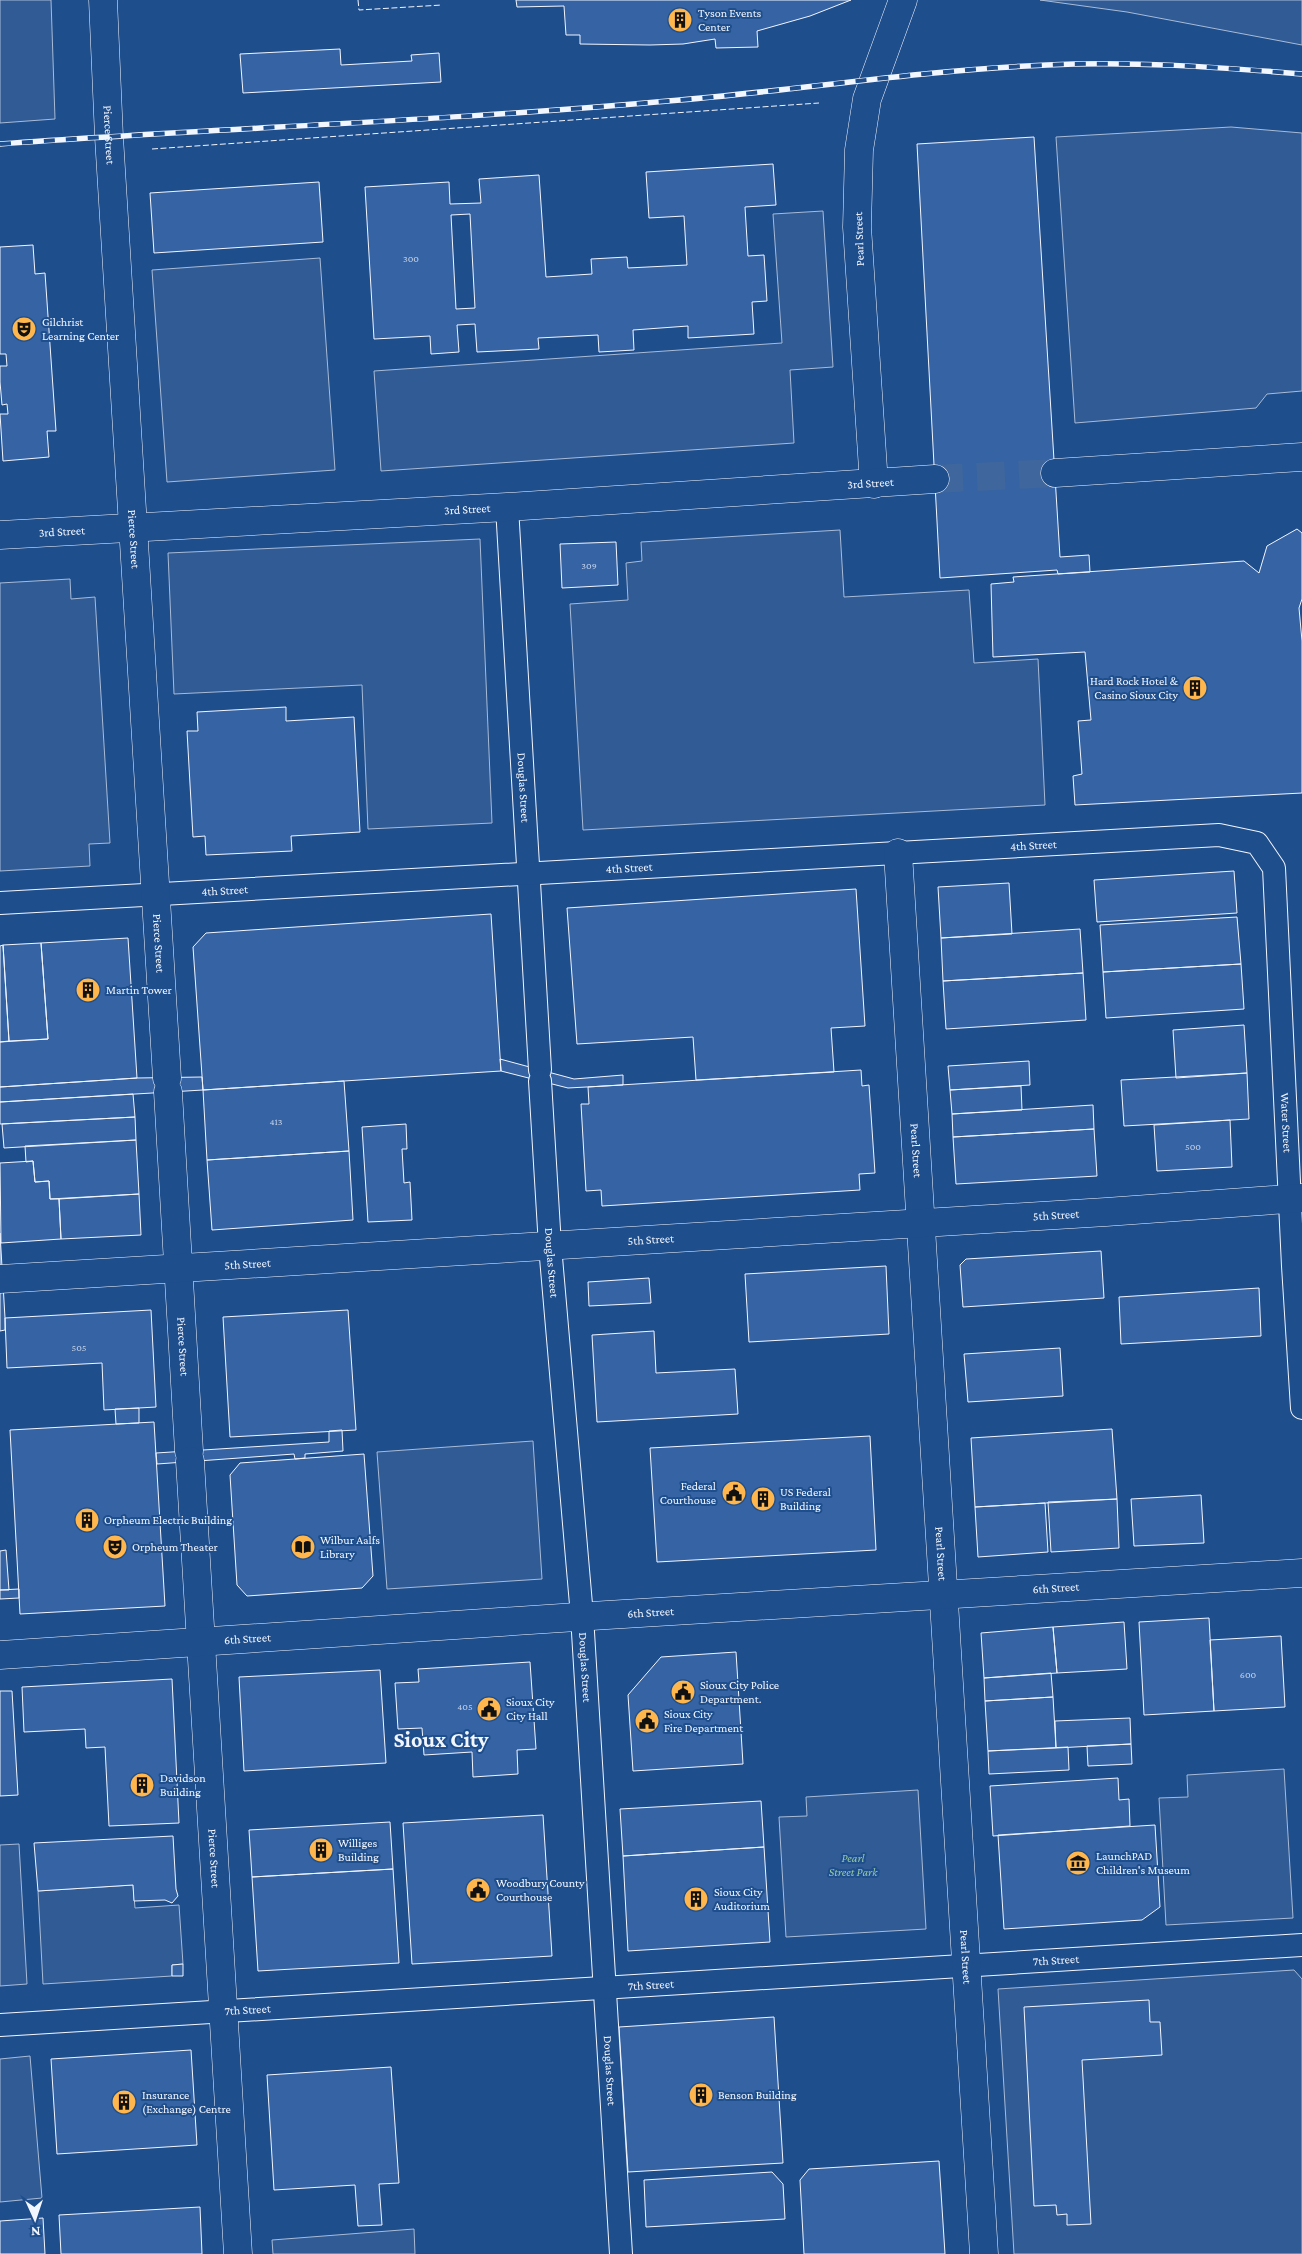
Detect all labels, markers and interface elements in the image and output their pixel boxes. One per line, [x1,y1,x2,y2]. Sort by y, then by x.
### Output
place label: Tyson Events Center [698,6,762,34]
building icon: Tyson Events Center [667,7,693,33]
street label: Pierce Street [101,105,118,166]
street label: Pearl Street [851,211,867,266]
house number: 300 [403,253,419,264]
place label: Gilchrist Learning Center [42,315,120,343]
theatre icon: Gilchrist Learning Center [11,316,37,342]
street label: 3rd Street [847,475,895,492]
street label: 3rd Street [444,501,492,517]
street label: Pierce Street [125,509,143,570]
street label: 3rd Street [38,523,87,540]
house number: 309 [581,560,597,571]
place label: Hard Rock Hotel & Casino Sioux City [1090,674,1179,702]
building icon: Hard Rock Hotel & Casino Sioux City [1182,675,1208,701]
street label: Douglas Street [514,752,533,824]
street label: 4th Street [1010,837,1058,854]
street label: 4th Street [605,860,654,876]
street label: 4th Street [201,882,250,899]
street label: Pierce Street [150,913,168,974]
building icon: Martin Tower [75,977,101,1003]
place label: Martin Tower [106,983,173,997]
street label: Water Street [1278,1092,1295,1154]
house number: 413 [269,1116,283,1127]
street label: Pearl Street [908,1123,925,1179]
house number: 500 [1185,1141,1201,1152]
street label: 5th Street [1032,1207,1081,1223]
street label: Douglas Street [542,1227,562,1299]
street label: 5th Street [627,1231,675,1248]
street label: 5th Street [224,1256,272,1272]
street label: Pierce Street [174,1317,192,1377]
house number: 505 [71,1342,87,1353]
place label: Federal Courthouse [660,1479,716,1507]
public building icon: Federal Courthouse [721,1480,747,1506]
place label: US Federal Building [780,1485,831,1513]
building icon: US Federal Building [750,1486,776,1512]
building icon: Orpheum Electric Building [74,1507,100,1533]
place label: Orpheum Electric Building [104,1513,232,1527]
street label: Pearl Street [932,1526,950,1582]
place label: Wilbur Aalfs Library [320,1533,380,1561]
theatre icon: Orpheum Theater [102,1534,128,1560]
library icon: Wilbur Aalfs Library [290,1534,316,1560]
place label: Orpheum Theater [132,1540,219,1554]
street label: 6th Street [1032,1579,1081,1596]
street label: 6th Street [627,1604,675,1621]
street label: 6th Street [224,1630,272,1647]
street label: Douglas Street [576,1632,594,1704]
house number: 600 [1240,1669,1257,1680]
place label: Sioux City Police Department. [700,1678,779,1706]
public building icon: Sioux City Police Department. [670,1679,696,1705]
place label: Sioux City City Hall [506,1695,555,1723]
public building icon: Sioux City City Hall [476,1696,502,1722]
house number: 405 [457,1701,473,1712]
place label: Sioux City Fire Department [664,1707,744,1735]
public building icon: Sioux City Fire Department [634,1708,660,1734]
district label: Sioux City [394,1727,489,1752]
place label: Davidson Building [160,1771,206,1799]
building icon: Davidson Building [129,1772,155,1798]
street label: Pierce Street [205,1828,223,1889]
place label: Williges Building [338,1836,379,1864]
building icon: Williges Building [308,1837,334,1863]
place label: LaunchPAD Children's Museum [1096,1849,1190,1877]
museum icon: LaunchPAD Children's Museum [1065,1850,1091,1876]
park label: Pearl Street Park [829,1851,878,1879]
place label: Woodbury County Courthouse [496,1876,585,1904]
public building icon: Woodbury County Courthouse [465,1877,491,1903]
place label: Sioux City Auditorium [714,1885,770,1913]
building icon: Sioux City Auditorium [683,1886,709,1912]
street label: Pearl Street [957,1929,974,1986]
street label: 7th Street [1032,1952,1081,1969]
street label: 7th Street [627,1977,675,1993]
street label: 7th Street [224,2001,272,2018]
street label: Douglas Street [601,2035,619,2107]
building icon: Benson Building [688,2082,714,2108]
place label: Insurance (Exchange) Centre [142,2088,231,2116]
place label: Benson Building [718,2088,797,2102]
building icon: Insurance (Exchange) Centre [111,2089,137,2115]
north arrow [10,2194,60,2244]
text: N [30,2224,41,2240]

